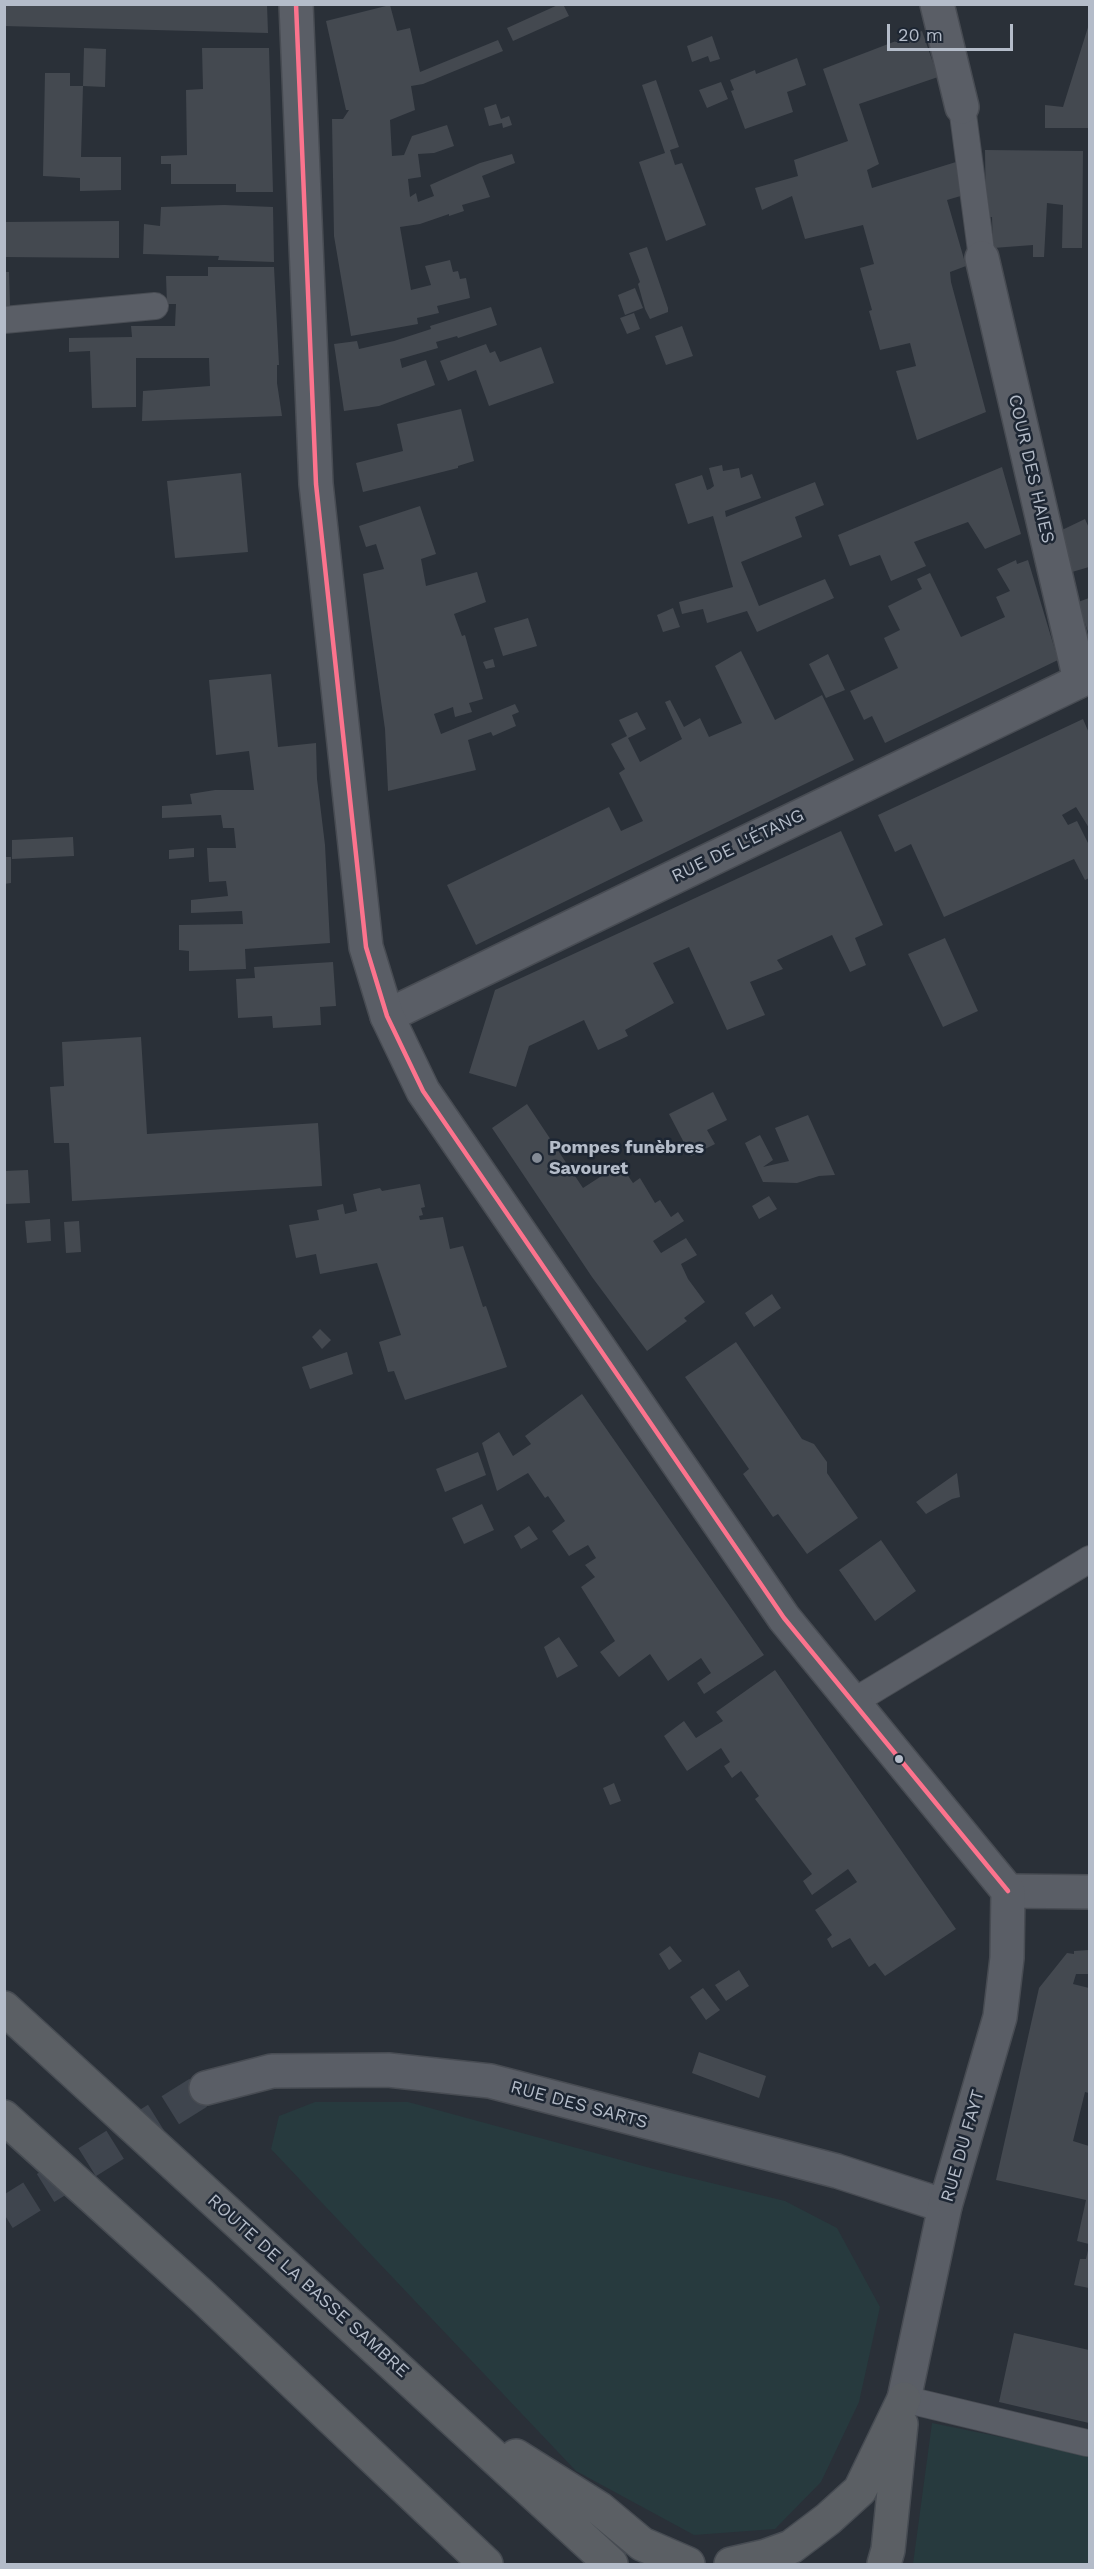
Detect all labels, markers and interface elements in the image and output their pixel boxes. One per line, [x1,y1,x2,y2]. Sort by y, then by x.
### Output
scale bar [890,12,1016,50]
text: 20 m [898,24,943,45]
street label: COUR DES HAIES [1003,392,1059,546]
street label: RUE DE L'ÉTANG [668,805,808,887]
place label: Pompes funèbres Savouret [549,1137,704,1180]
marker: Pompes funèbres Savouret [530,1151,544,1165]
unlabelled marker [893,1753,905,1765]
street label: RUE DES SARTS [508,2076,650,2134]
street label: RUE DU FAYT [937,2087,989,2205]
street label: ROUTE DE LA BASSE SAMBRE [203,2190,413,2382]

